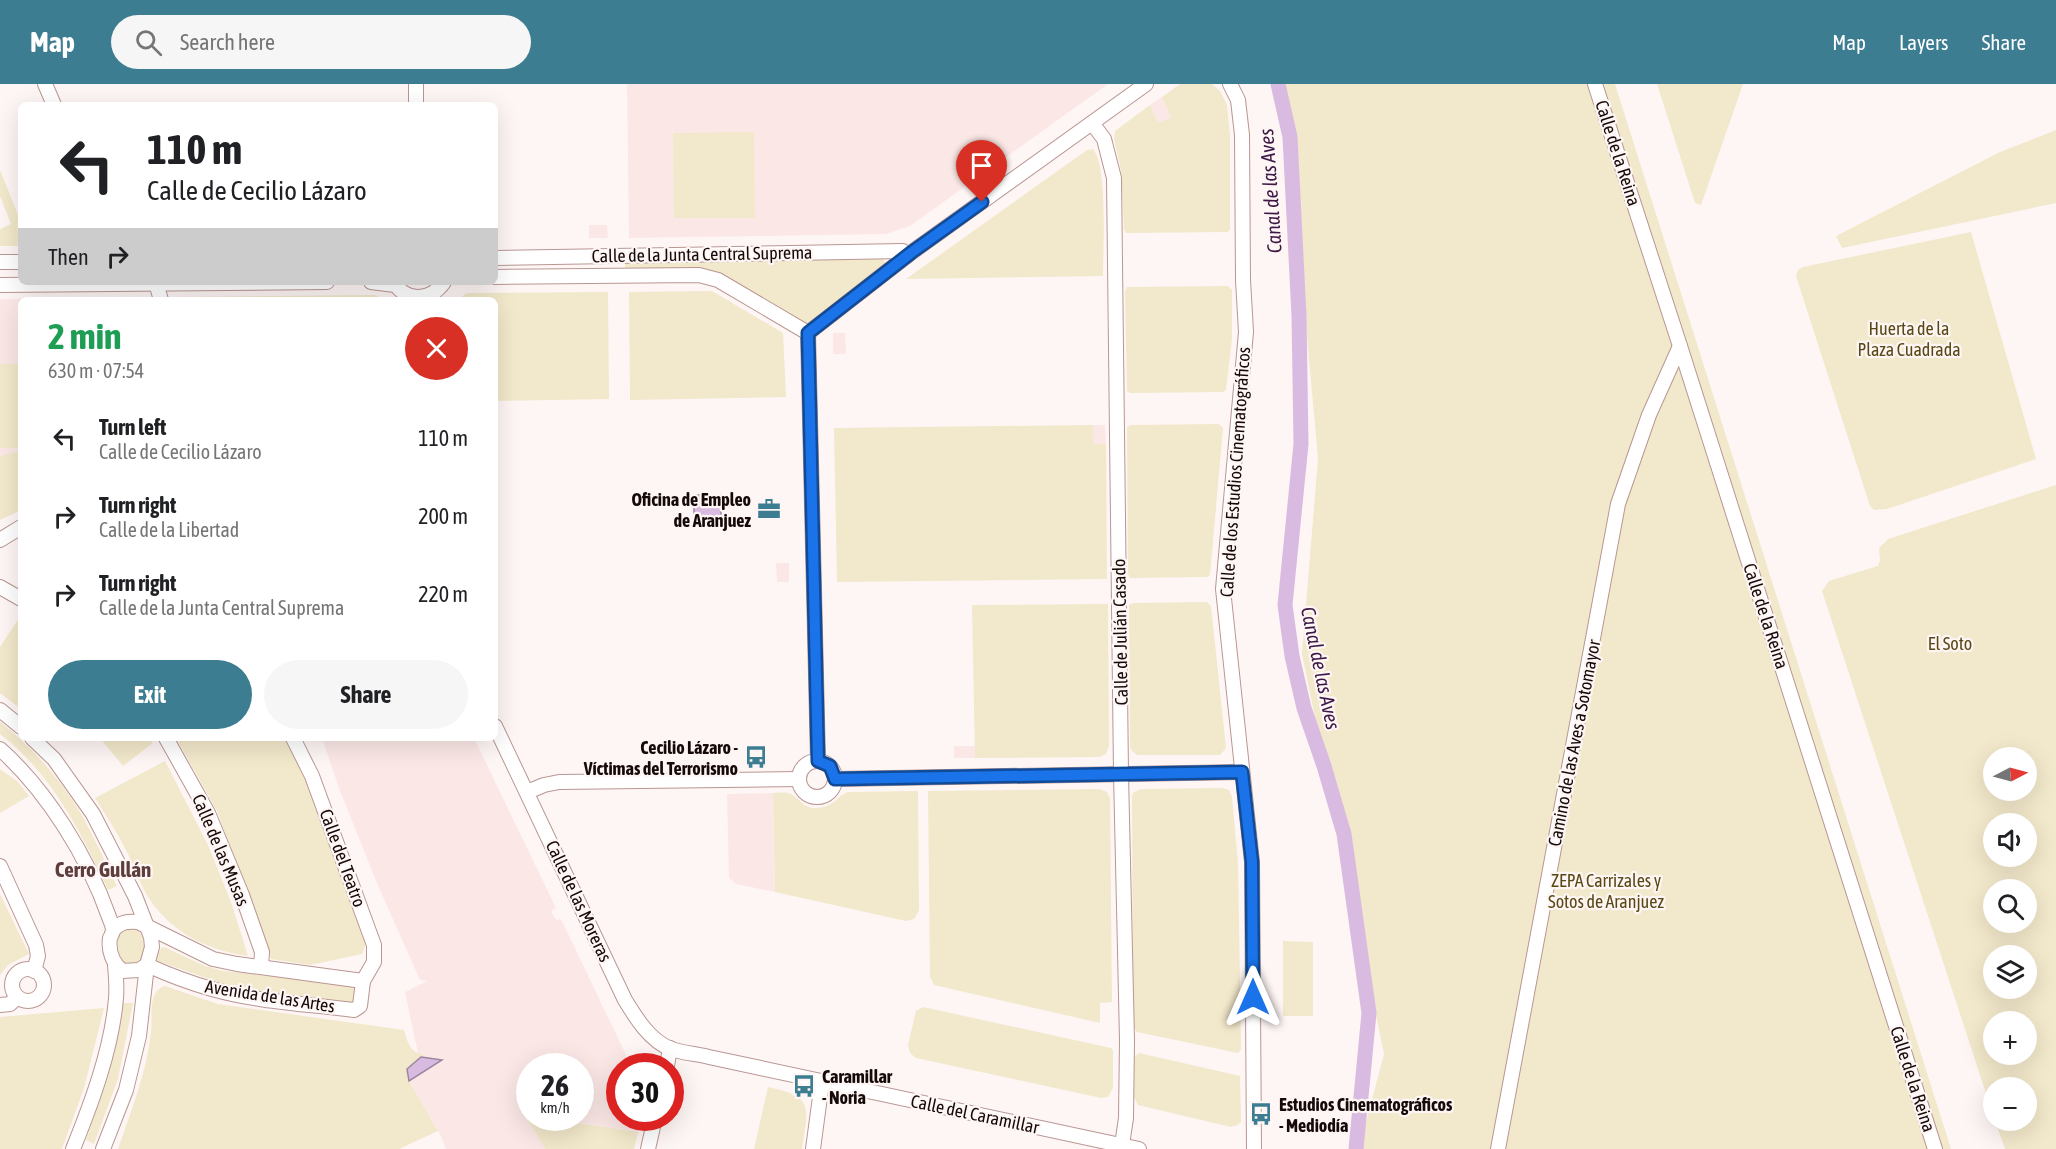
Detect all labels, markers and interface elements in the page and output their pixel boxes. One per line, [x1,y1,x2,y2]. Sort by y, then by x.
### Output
search box [111,15,531,69]
text: Map [30,26,75,58]
icon: search [132,26,165,59]
text: Search here [180,29,275,55]
text: Map [1832,30,1866,54]
text: Layers [1899,30,1949,54]
text: Share [1982,30,2026,54]
street label: Calle de la Reina [1591,98,1645,208]
text: 110 m [147,125,242,173]
icon: left [48,126,126,204]
water label: Canal de las Aves [1254,128,1286,254]
pin [956,140,1007,202]
icon: arrive [965,149,998,182]
text: Calle de Cecilio Lázaro [147,175,367,206]
icon: right [101,240,134,273]
street label: Calle de la Junta Central Suprema [591,242,813,266]
text: Then [48,244,89,270]
text: 2 min [48,315,122,357]
button: close [405,317,468,380]
park label: Huerta de la Plaza Cuadrada [1857,318,1961,360]
street label: Calle de los Estudios Cinematográficos [1216,346,1254,598]
text: 630 m · 07:54 [48,359,144,382]
text: Turn left [99,414,166,440]
icon: left [48,422,81,455]
text: 110 m [418,425,468,451]
text: Calle de Cecilio Lázaro [99,440,262,463]
place label: Oficina de Empleo de Aranjuez [632,489,752,531]
text: Turn right [99,492,176,518]
office icon: Oficina de Empleo de Aranjuez [756,496,782,522]
icon: right [48,500,81,533]
text: 200 m [418,503,468,529]
text: Calle de la Libertad [99,518,239,541]
street label: Calle de Julián Casado [1108,558,1132,706]
street label: Calle de la Reina [1739,561,1793,671]
text: Turn right [99,570,176,596]
icon: right [48,578,81,611]
text: 220 m [418,581,468,607]
text: Calle de la Junta Central Suprema [99,596,344,619]
water label: Canal de las Aves [1297,605,1345,731]
park label: El Soto [1928,633,1972,654]
street label: Camino de las Aves a Sotomayor [1544,637,1604,848]
button: Exit [48,660,252,729]
button: Share [264,660,468,729]
place label: Cecilio Lázaro - Víctimas del Terrorismo [583,737,738,779]
bus stop icon: Cecilio Lázaro - Víctimas del Terrorismo [743,744,769,770]
north arrow [1983,747,2037,801]
map controls [1983,747,2037,1131]
street label: Calle de las Musas [188,791,254,909]
street label: Calle del Teatro [316,806,370,910]
button: sound [1983,813,2037,867]
street label: Calle de las Moreras [542,837,616,965]
district label: Cerro Gullán [55,857,151,881]
park label: ZEPA Carrizales y Sotos de Aranjuez [1548,870,1664,912]
button: search [1983,879,2037,933]
button: layers [1983,945,2037,999]
position arrow [1221,965,1285,1029]
street label: Avenida de las Artes [204,975,336,1017]
button: + [1983,1011,2037,1065]
street label: Calle de la Reina [1886,1024,1940,1134]
speed limit sign: 30 [606,1053,684,1131]
place label: Caramillar - Noria [822,1066,893,1108]
text: 26 [541,1068,569,1102]
bus stop icon: Caramillar - Noria [791,1073,817,1099]
button: − [1983,1077,2037,1131]
street label: Calle del Caramillar [909,1090,1042,1138]
place label: Estudios Cinematográficos - Mediodía [1279,1094,1453,1136]
text: km/h [540,1099,570,1116]
bus stop icon: Estudios Cinematográficos - Mediodía [1248,1101,1274,1127]

